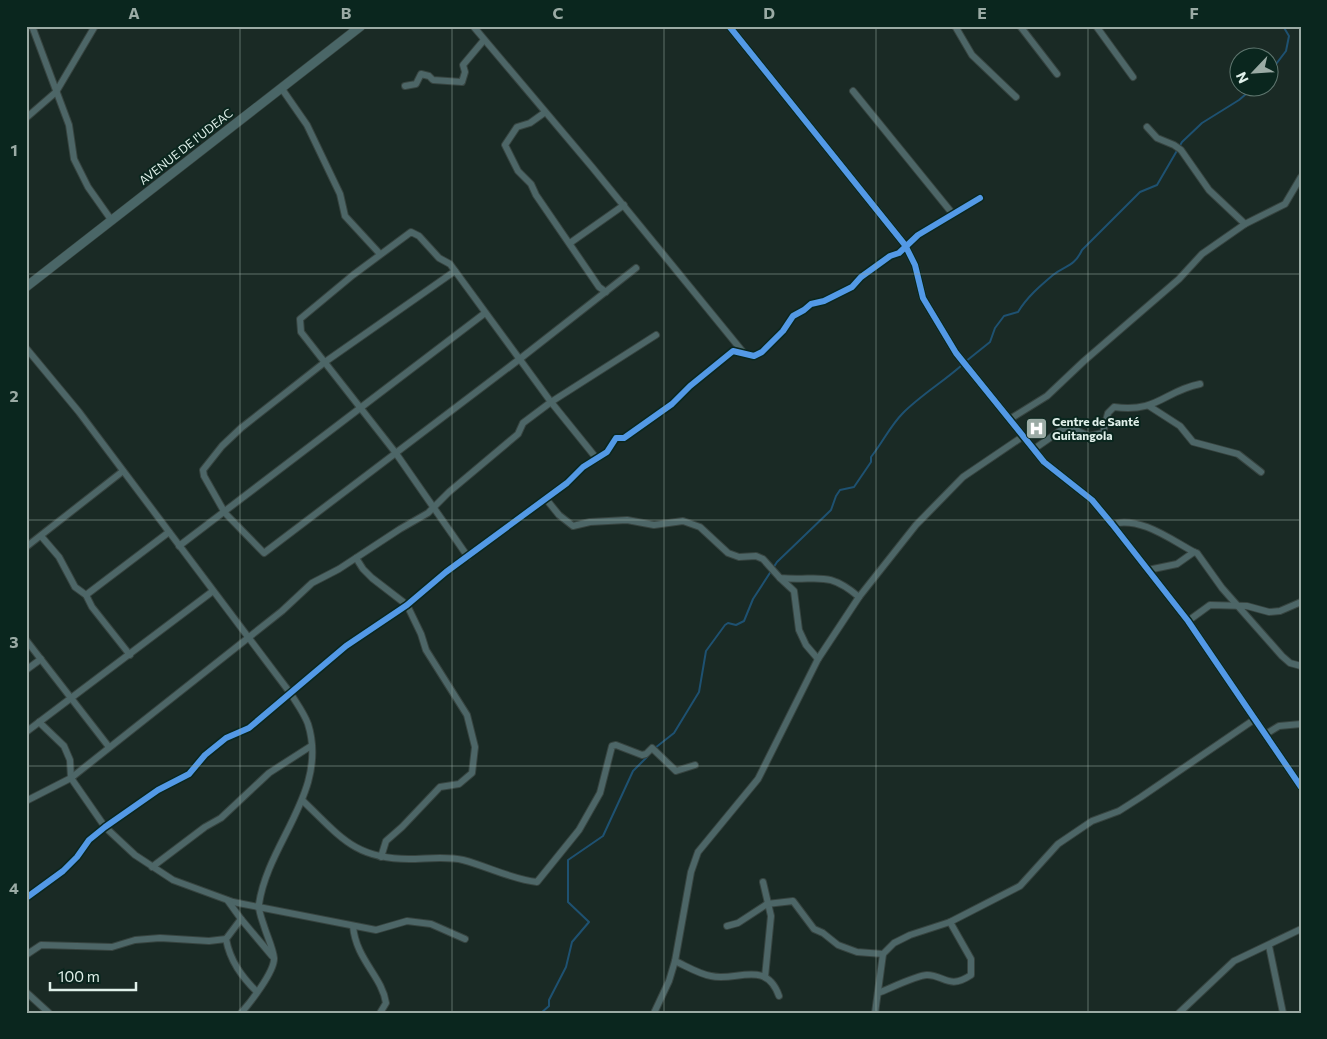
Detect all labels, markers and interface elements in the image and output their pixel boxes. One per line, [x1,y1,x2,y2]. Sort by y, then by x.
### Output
text: A [128,3,140,22]
text: B [341,3,352,22]
text: C [553,3,564,22]
text: D [763,3,775,22]
text: E [977,3,987,22]
text: F [1189,3,1199,22]
north arrow [1230,48,1280,98]
text: N [1232,69,1252,86]
street label: AVENUE DE I'UDEAC [136,105,235,187]
text: 1 [10,140,18,159]
text: 2 [9,386,19,405]
place label: Centre de Santé Guitangola [1052,414,1139,442]
hospital icon: Centre de Santé Guitangola [1024,417,1048,441]
text: 3 [9,632,19,651]
text: 4 [9,878,19,897]
scale bar [50,959,136,991]
text: 100 m [58,967,100,985]

